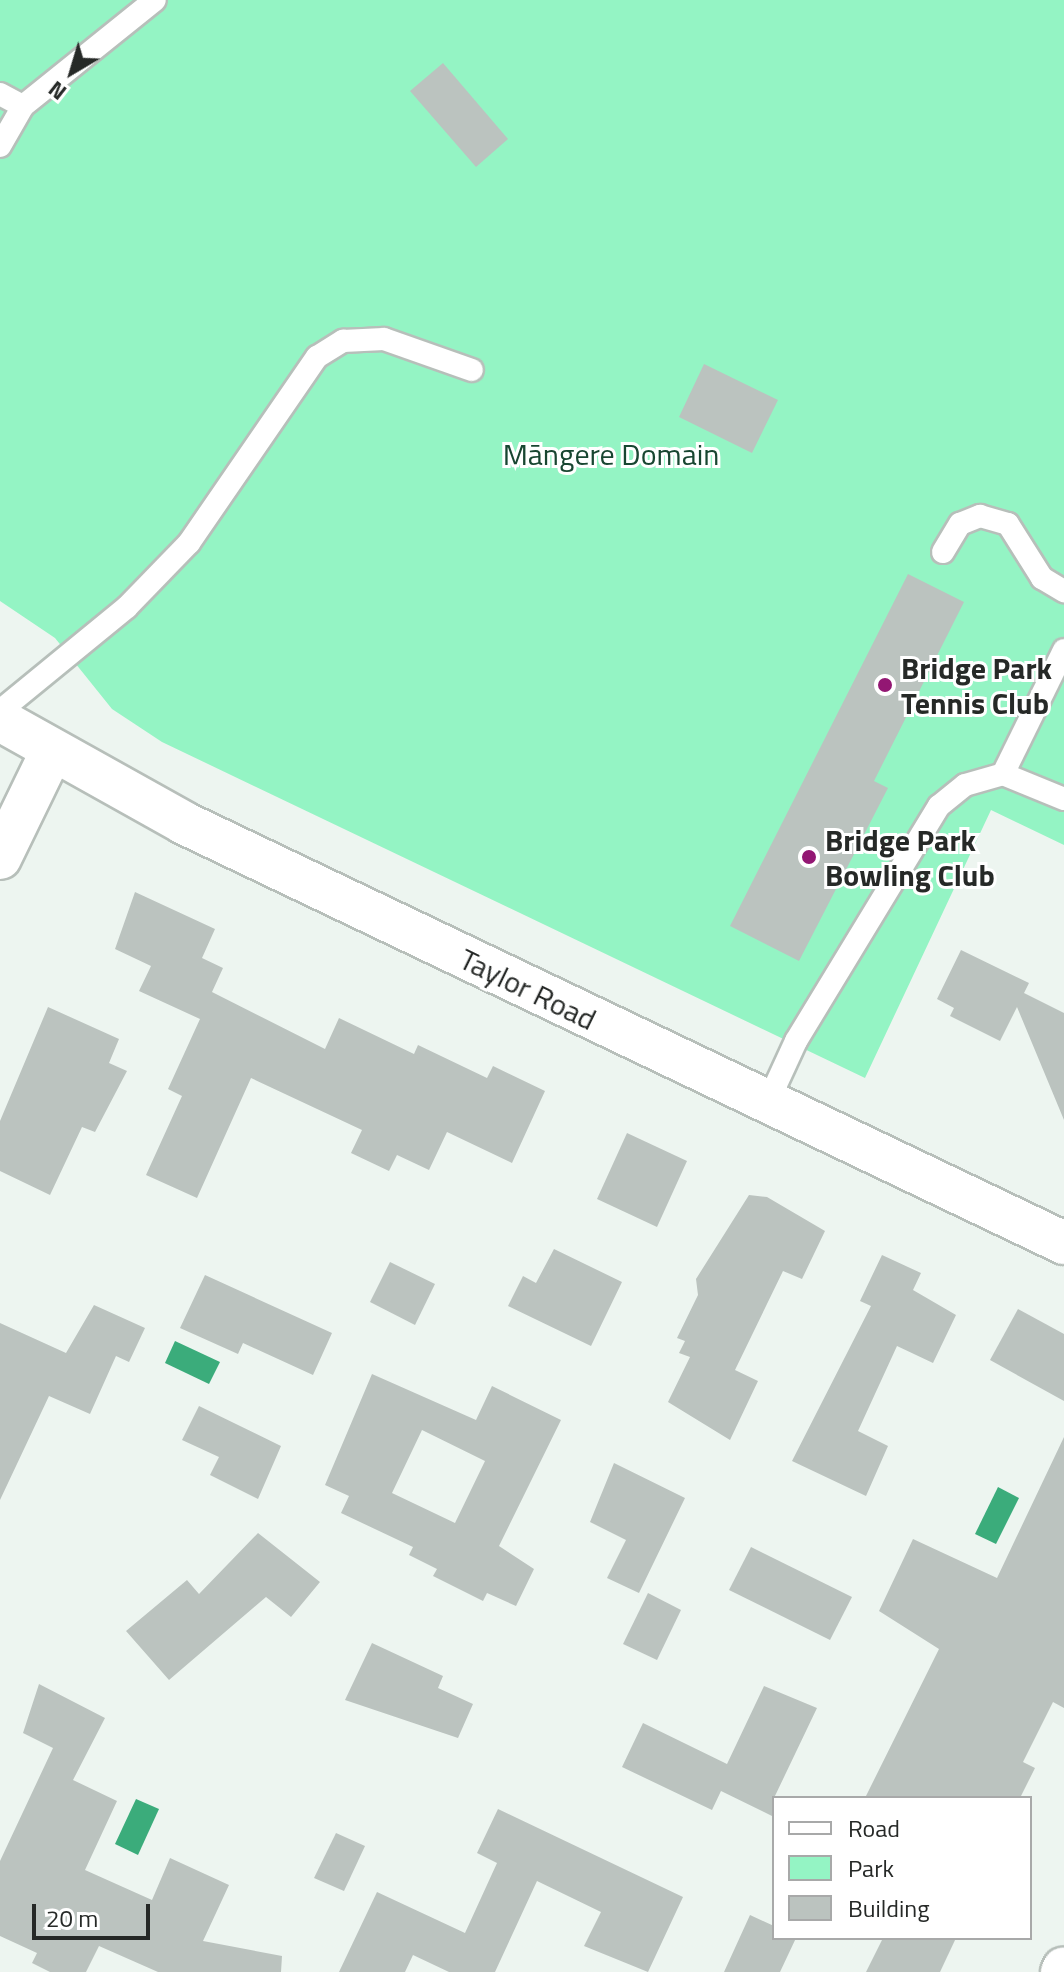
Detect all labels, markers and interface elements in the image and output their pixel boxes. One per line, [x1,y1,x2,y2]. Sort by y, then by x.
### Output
north arrow [32,32,112,112]
text: N [41,73,74,109]
park label: Māngere Domain [503,436,719,472]
place label: Bridge Park Tennis Club [901,650,1052,720]
marker: Bridge Park Tennis Club [876,676,894,694]
place label: Bridge Park Bowling Club [825,822,995,892]
marker: Bridge Park Bowling Club [800,848,818,866]
street label: Taylor Road [454,941,602,1037]
legend [772,1796,1032,1940]
text: Road [848,1810,900,1846]
text: Park [848,1850,894,1886]
scale bar [36,1888,154,1938]
text: Building [848,1890,930,1926]
text: 20 m [46,1900,98,1936]

